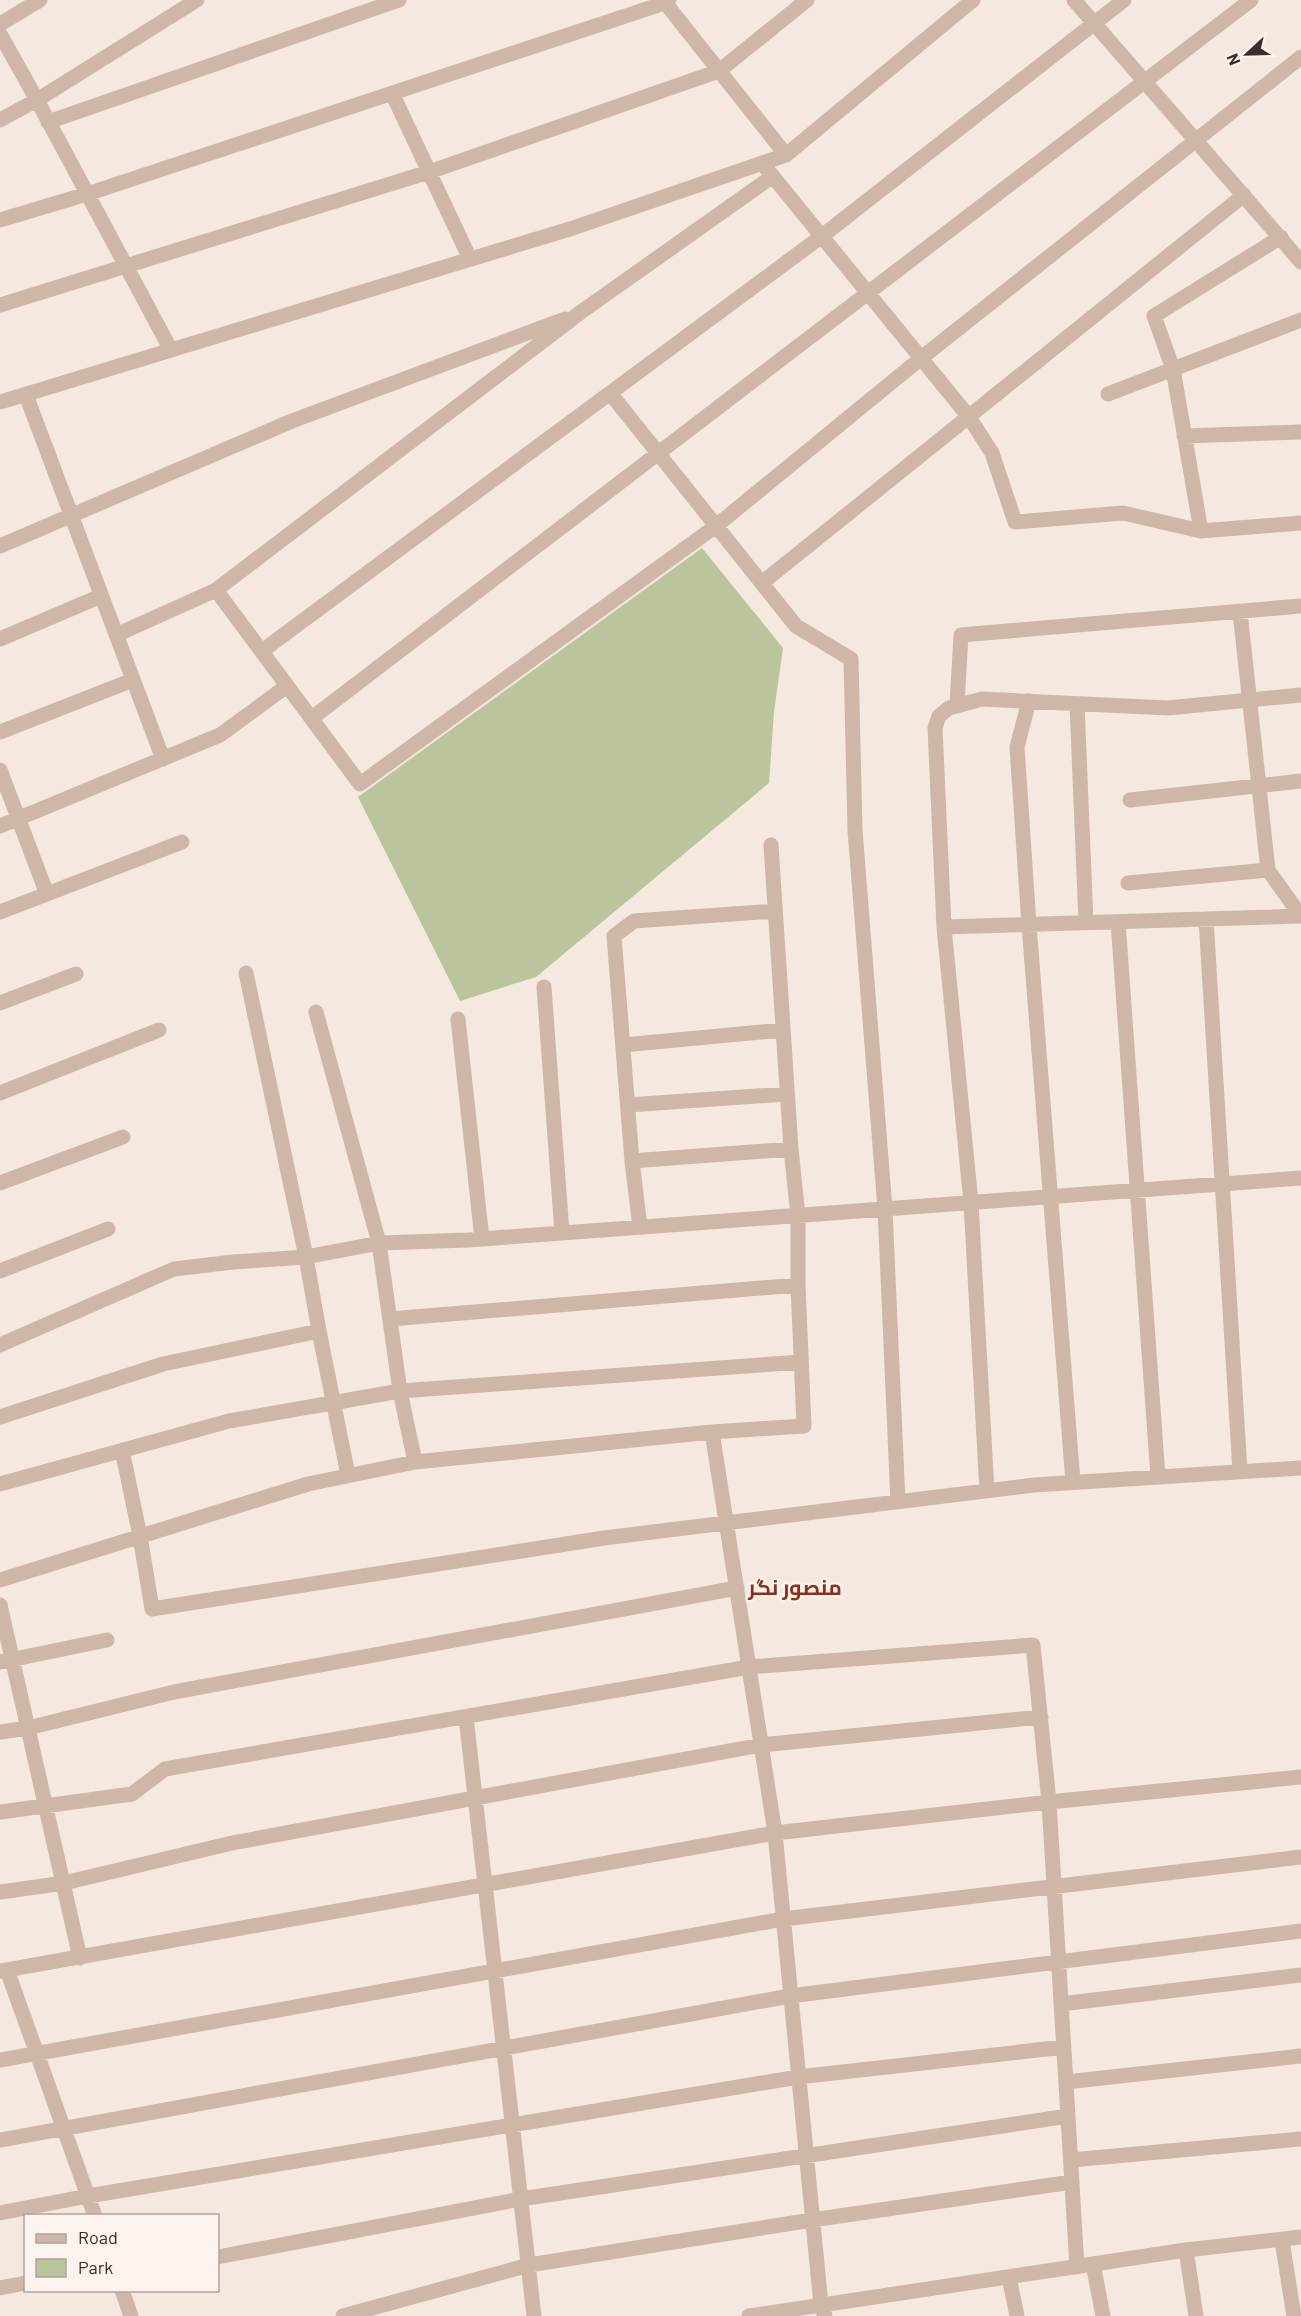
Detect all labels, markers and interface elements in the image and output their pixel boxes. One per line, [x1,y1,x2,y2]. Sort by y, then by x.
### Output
north arrow [1217,24,1277,84]
text: N [1222,51,1243,68]
district label: منصور نگر [747,1574,842,1601]
legend [24,2214,219,2292]
text: Road [78,2226,118,2248]
text: Park [78,2256,113,2278]

